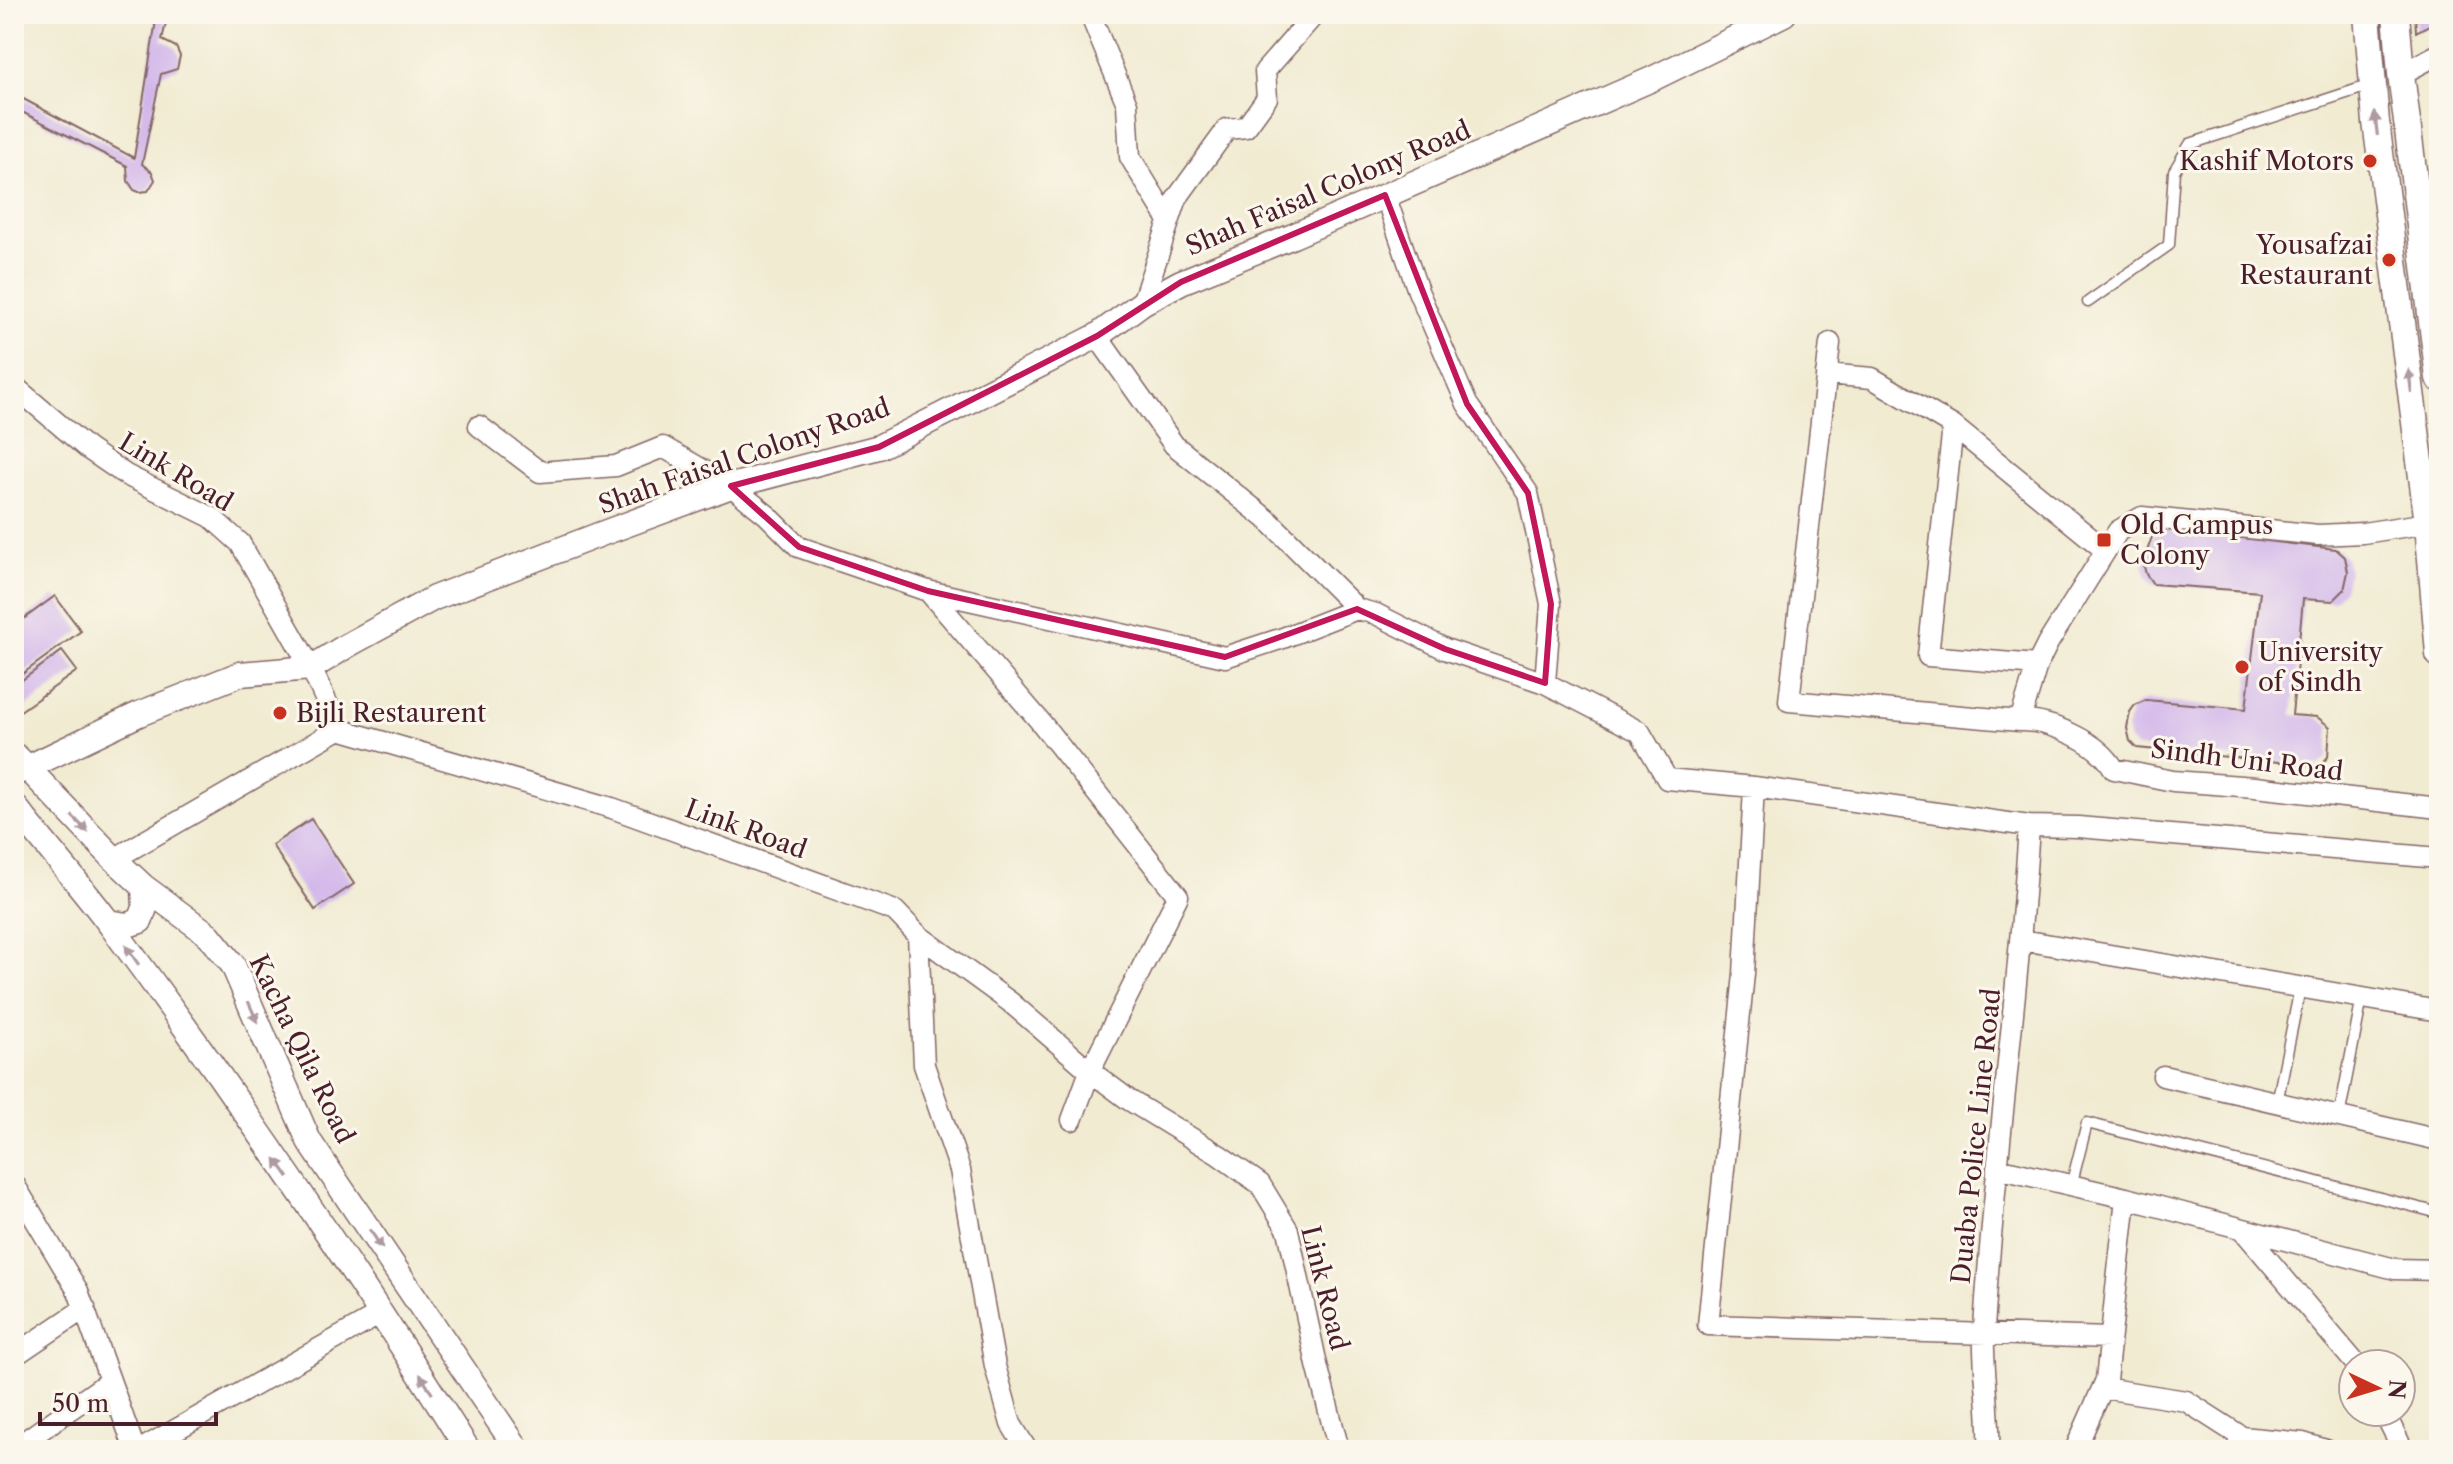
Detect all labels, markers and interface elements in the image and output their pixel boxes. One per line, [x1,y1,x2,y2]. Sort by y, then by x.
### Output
one-way arrow [2370,111,2383,136]
street label: Shah Faisal Colony Road [1181,113,1475,263]
place label: Kashif Motors [2179,145,2354,177]
marker: Kashif Motors [2361,152,2379,170]
place label: Yousafzai Restaurant [2239,229,2374,291]
marker: Yousafzai Restaurant [2380,251,2398,269]
one-way arrow [2404,368,2417,393]
street label: Shah Faisal Colony Road [594,391,894,521]
street label: Link Road [113,426,239,518]
place label: Old Campus Colony [2120,509,2273,571]
marker: Old Campus Colony [2095,531,2113,549]
place label: University of Sindh [2258,636,2384,698]
marker: University of Sindh [2233,658,2251,676]
place label: Bijli Restaurent [296,697,487,729]
marker: Bijli Restaurent [271,704,289,722]
street label: Sindh Uni Road [2149,732,2345,788]
street label: Link Road [681,792,811,866]
one-way arrow [71,814,89,833]
one-way arrow [125,945,140,966]
street label: Kacha Qila Road [242,949,362,1149]
street label: Duaba Police Line Road [1945,986,2007,1285]
one-way arrow [246,1000,260,1023]
one-way arrow [275,1157,290,1178]
street label: Link Road [1294,1223,1356,1354]
one-way arrow [368,1229,383,1250]
north arrow [2337,1348,2417,1428]
one-way arrow [420,1373,434,1395]
scale bar [40,1376,216,1426]
text: N [2382,1379,2411,1400]
text: 50 m [52,1389,109,1418]

